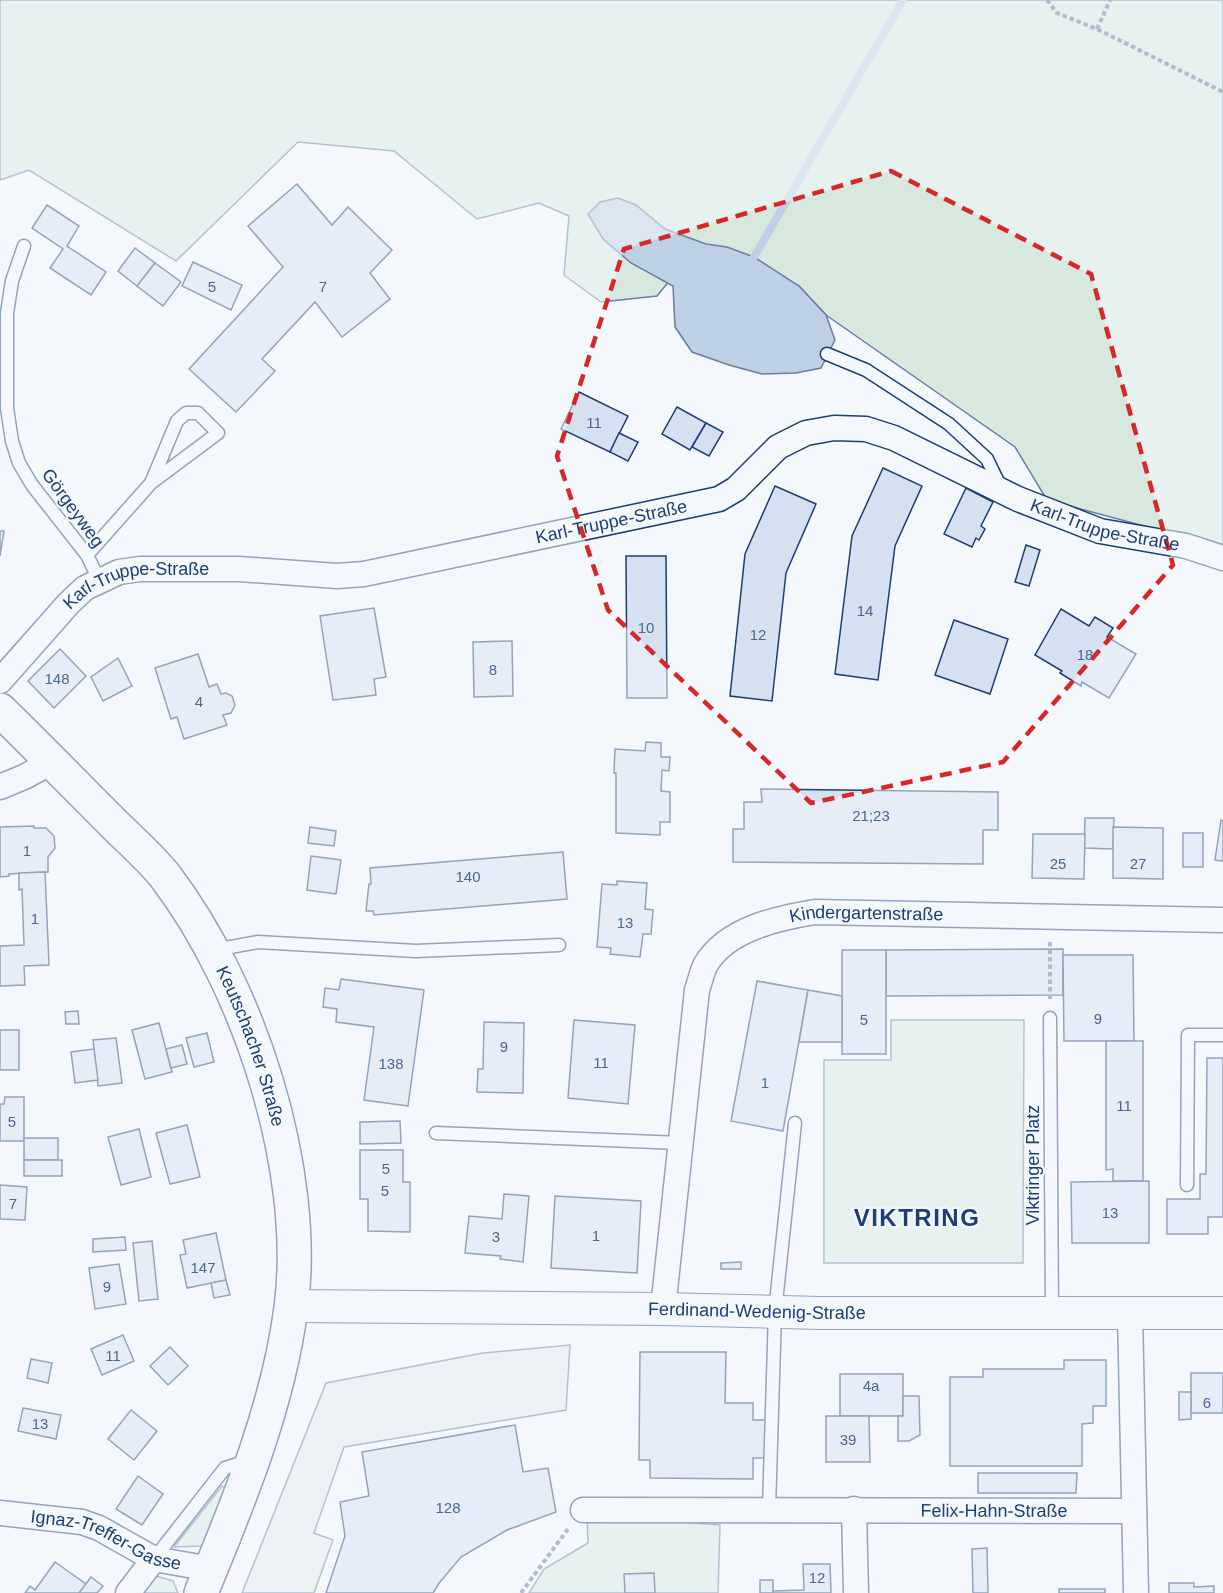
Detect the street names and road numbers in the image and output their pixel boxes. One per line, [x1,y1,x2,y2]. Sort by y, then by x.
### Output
street label: Görgeyweg [38,465,108,551]
street label: Karl-Truppe-Straße [1028,495,1181,555]
street label: Karl-Truppe-Straße [534,496,689,547]
street label: Karl-Truppe-Straße [59,559,209,613]
street label: Kindergartenstraße [788,902,943,927]
street label: Keutschacher Straße [212,963,288,1128]
street label: Viktringer Platz [1023,1105,1043,1225]
street label: Ferdinand-Wedenig-Straße [648,1299,866,1323]
street label: Felix-Hahn-Straße [920,1501,1068,1521]
street label: Ignaz-Treffer-Gasse [30,1506,183,1574]

